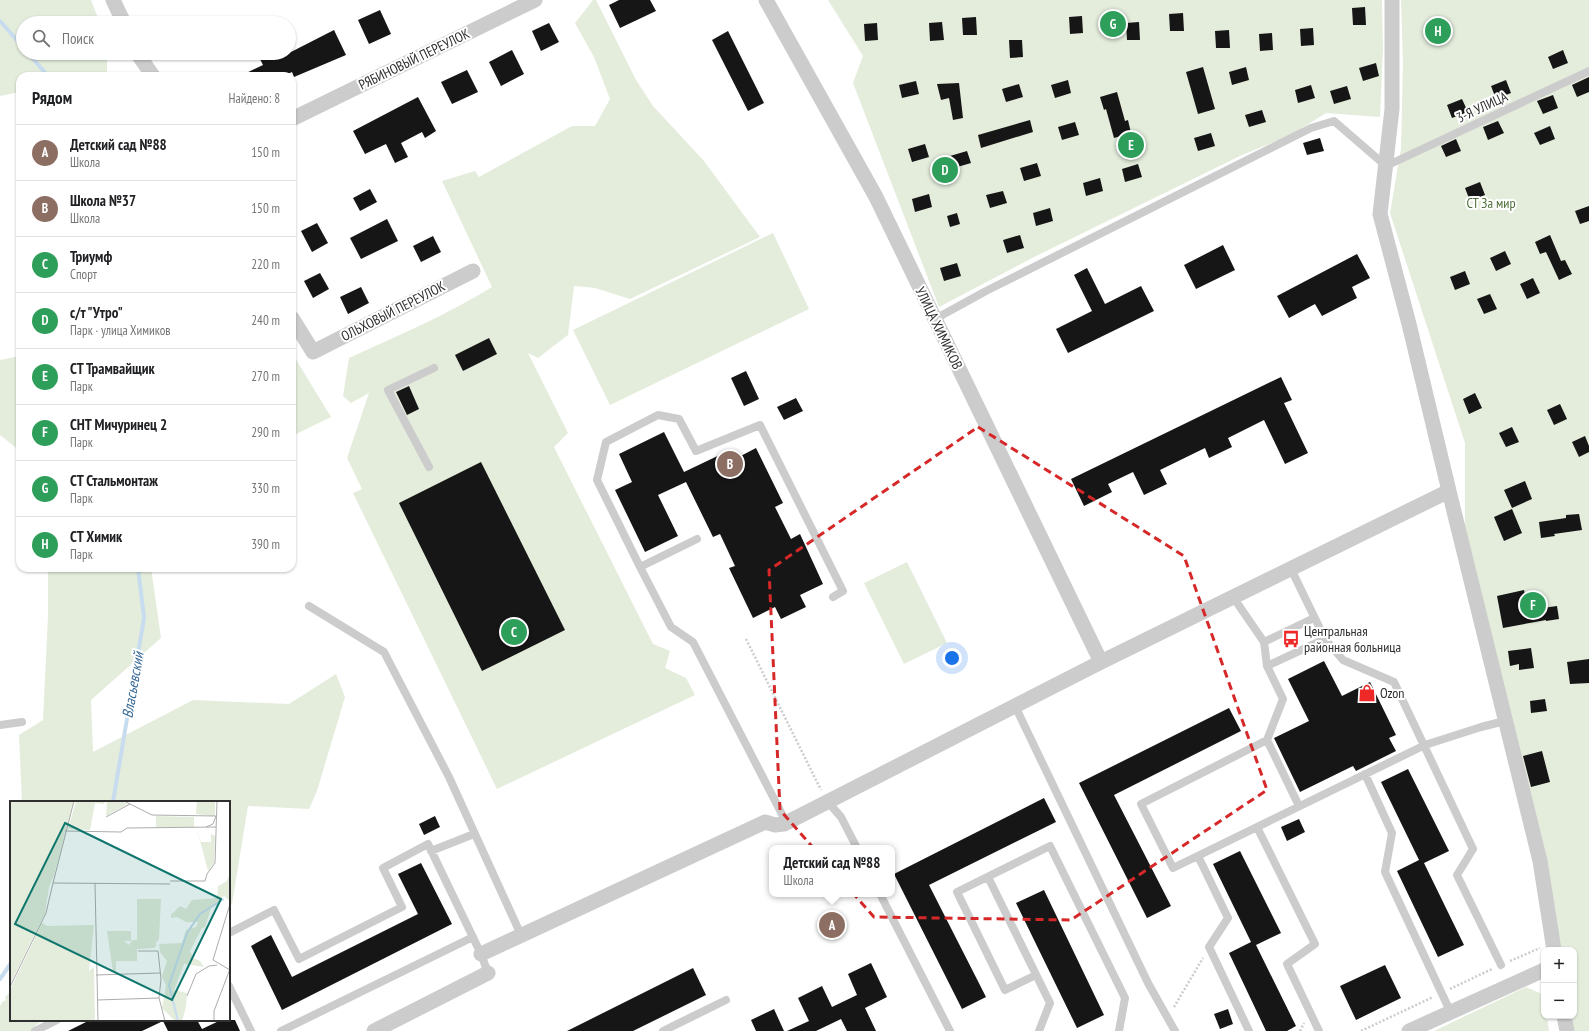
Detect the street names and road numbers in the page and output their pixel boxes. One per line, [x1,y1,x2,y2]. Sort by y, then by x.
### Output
street label: РЯБИНОВЫЙ ПЕРЕУЛОК [356,24,472,94]
street label: 3-Я УЛИЦА [1453,87,1511,127]
street label: ОЛЬХОВЫЙ ПЕРЕУЛОК [338,277,448,345]
street label: УЛИЦА ХИМИКОВ [911,284,967,372]

